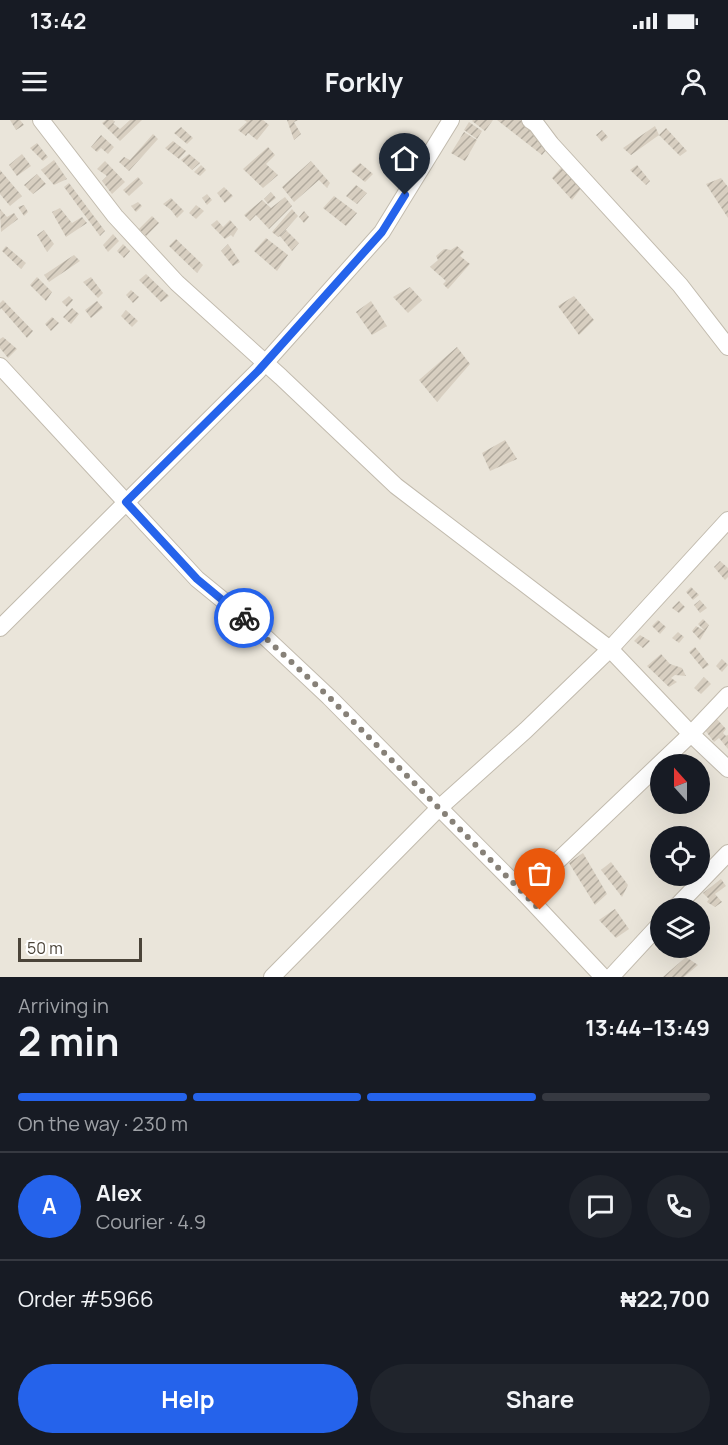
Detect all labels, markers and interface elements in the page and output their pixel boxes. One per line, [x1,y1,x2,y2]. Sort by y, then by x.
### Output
text: 13:42 [30,6,86,36]
text: Forkly [325,63,403,100]
icon: menu [18,65,51,98]
icon: person [677,65,710,98]
pin [379,133,430,195]
icon: home [388,142,421,175]
courier [214,588,274,648]
icon: bike [228,602,261,635]
north arrow [650,754,710,814]
map controls [650,754,710,958]
button: locate [650,826,710,886]
pin [514,848,565,910]
icon: bag [523,857,556,890]
button: layers [650,898,710,958]
scale bar [18,935,142,962]
text: 50 m [27,937,63,959]
text: Arriving in [18,992,109,1019]
text: 13:44–13:49 [585,1013,710,1043]
text: 2 min [18,1014,119,1068]
text: On the way · 230 m [18,1110,188,1137]
button: chat [569,1175,632,1238]
button: phone [647,1175,710,1238]
text: Alex [96,1178,142,1208]
text: A [42,1191,57,1221]
text: Courier · 4.9 [96,1208,206,1235]
text: Order #5966 [18,1284,154,1314]
text: ₦22,700 [621,1284,710,1314]
button: Help [18,1364,358,1433]
button: Share [370,1364,710,1433]

